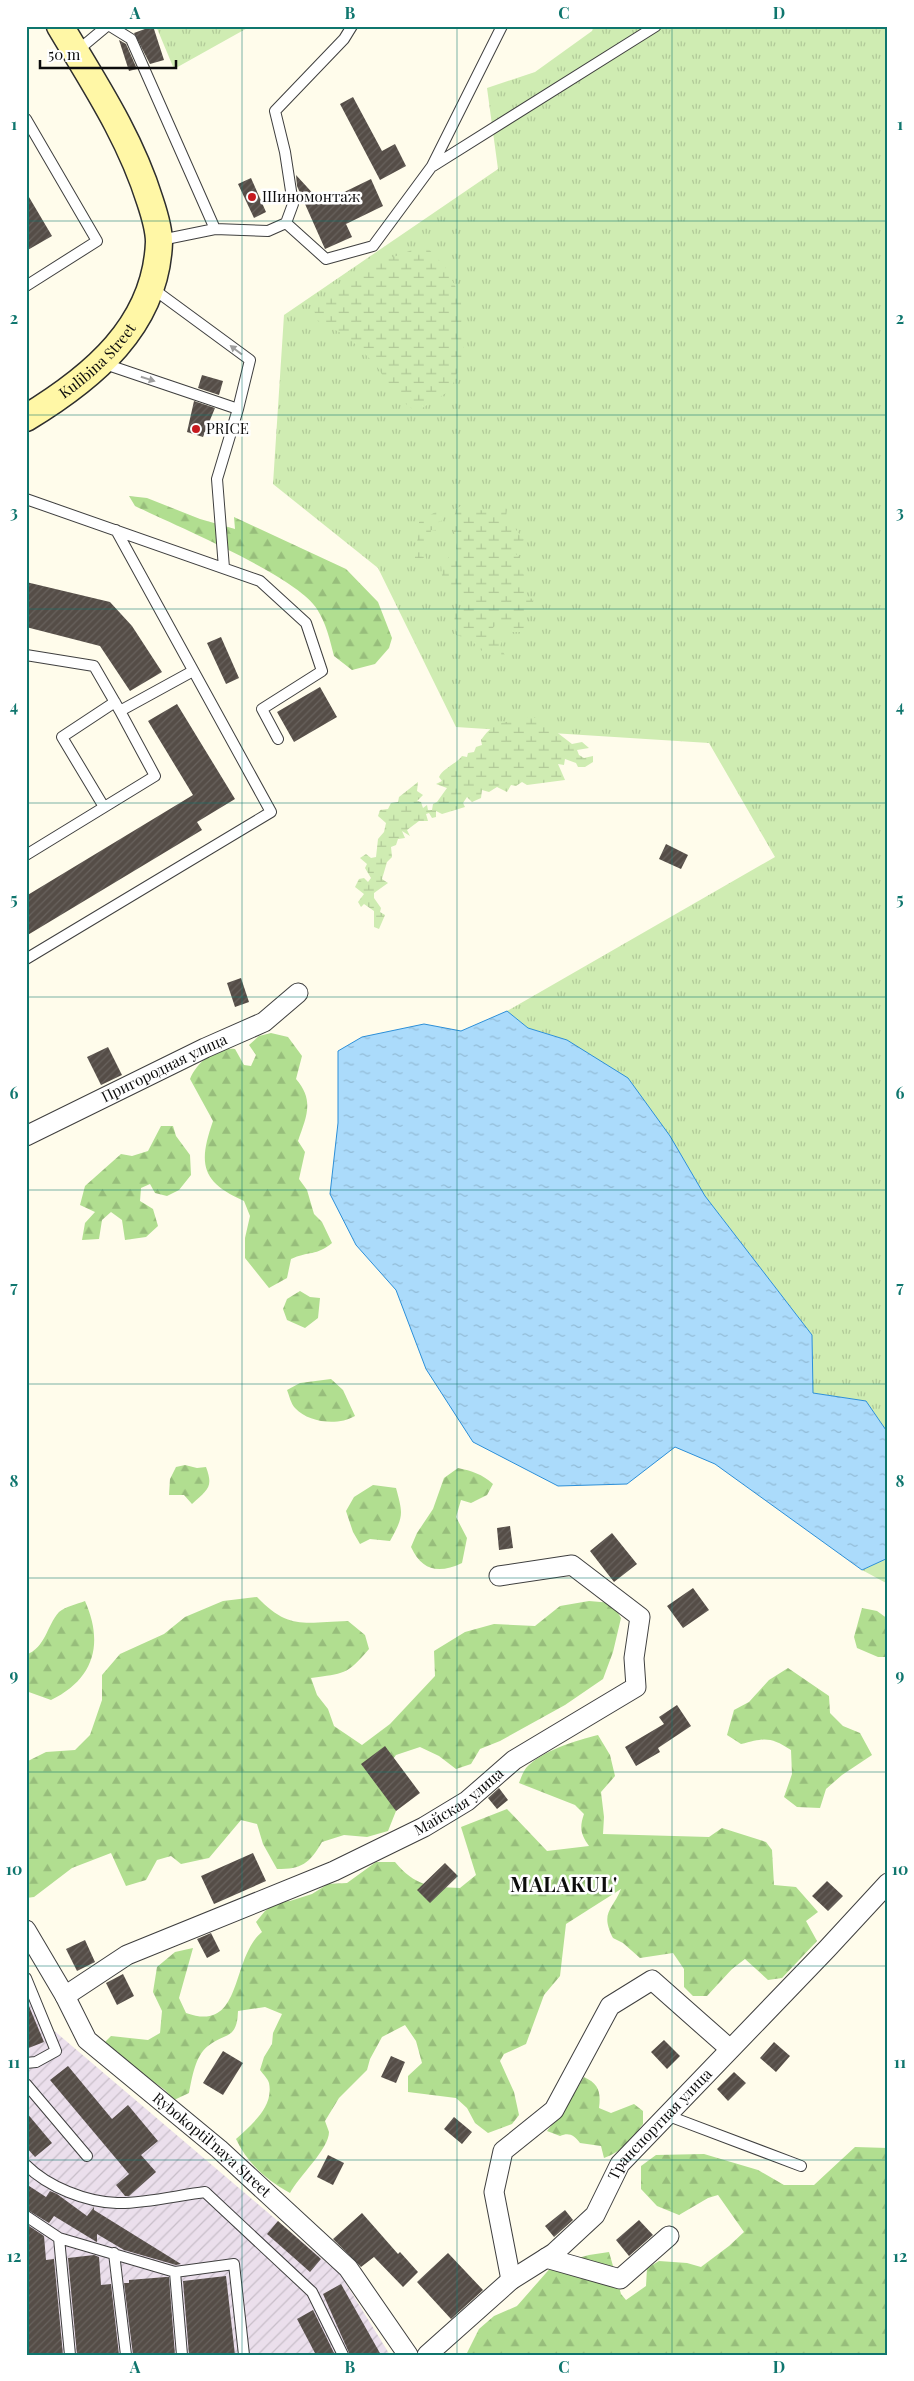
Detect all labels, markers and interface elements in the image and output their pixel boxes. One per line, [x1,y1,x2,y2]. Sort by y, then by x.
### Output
text: A [129,2,141,23]
text: B [345,2,356,23]
text: C [558,2,570,23]
text: D [773,2,785,23]
scale bar [40,38,176,70]
text: 50 m [48,44,81,64]
text: 1 [11,113,17,134]
text: 1 [897,113,903,134]
place label: Шиномонтаж [262,186,361,206]
marker: Шиномонтаж [246,191,258,203]
text: 2 [10,307,18,328]
text: 2 [896,307,904,328]
street label: Kulibina Street [55,318,140,402]
one-way arrow [229,345,243,355]
one-way arrow [140,375,155,383]
place label: PRICE [206,418,249,438]
marker: PRICE [190,423,202,435]
text: 3 [10,501,18,522]
text: 3 [896,501,904,522]
text: 4 [10,695,18,716]
text: 4 [896,695,904,716]
text: 5 [10,888,18,909]
text: 5 [896,888,904,909]
street label: Пригородная улица [98,1028,230,1106]
text: 6 [10,1082,19,1103]
text: 6 [896,1082,905,1103]
text: 7 [10,1276,18,1297]
text: 7 [896,1276,904,1297]
text: 8 [10,1470,19,1491]
text: 8 [896,1470,905,1491]
text: 9 [10,1664,19,1685]
text: 9 [896,1664,905,1685]
street label: Майская улица [410,1762,508,1839]
text: 10 [6,1858,22,1879]
text: 10 [892,1858,908,1879]
district label: MALAKUL' [510,1870,618,1897]
text: 11 [8,2051,20,2072]
text: 11 [894,2051,906,2072]
street label: Транспортная улица [603,2063,716,2183]
street label: Rybokoptil'naya Street [149,2087,276,2202]
text: 12 [7,2245,21,2266]
text: 12 [893,2245,907,2266]
text: A [129,2356,141,2377]
text: B [345,2356,356,2377]
text: C [558,2356,570,2377]
text: D [773,2356,785,2377]

